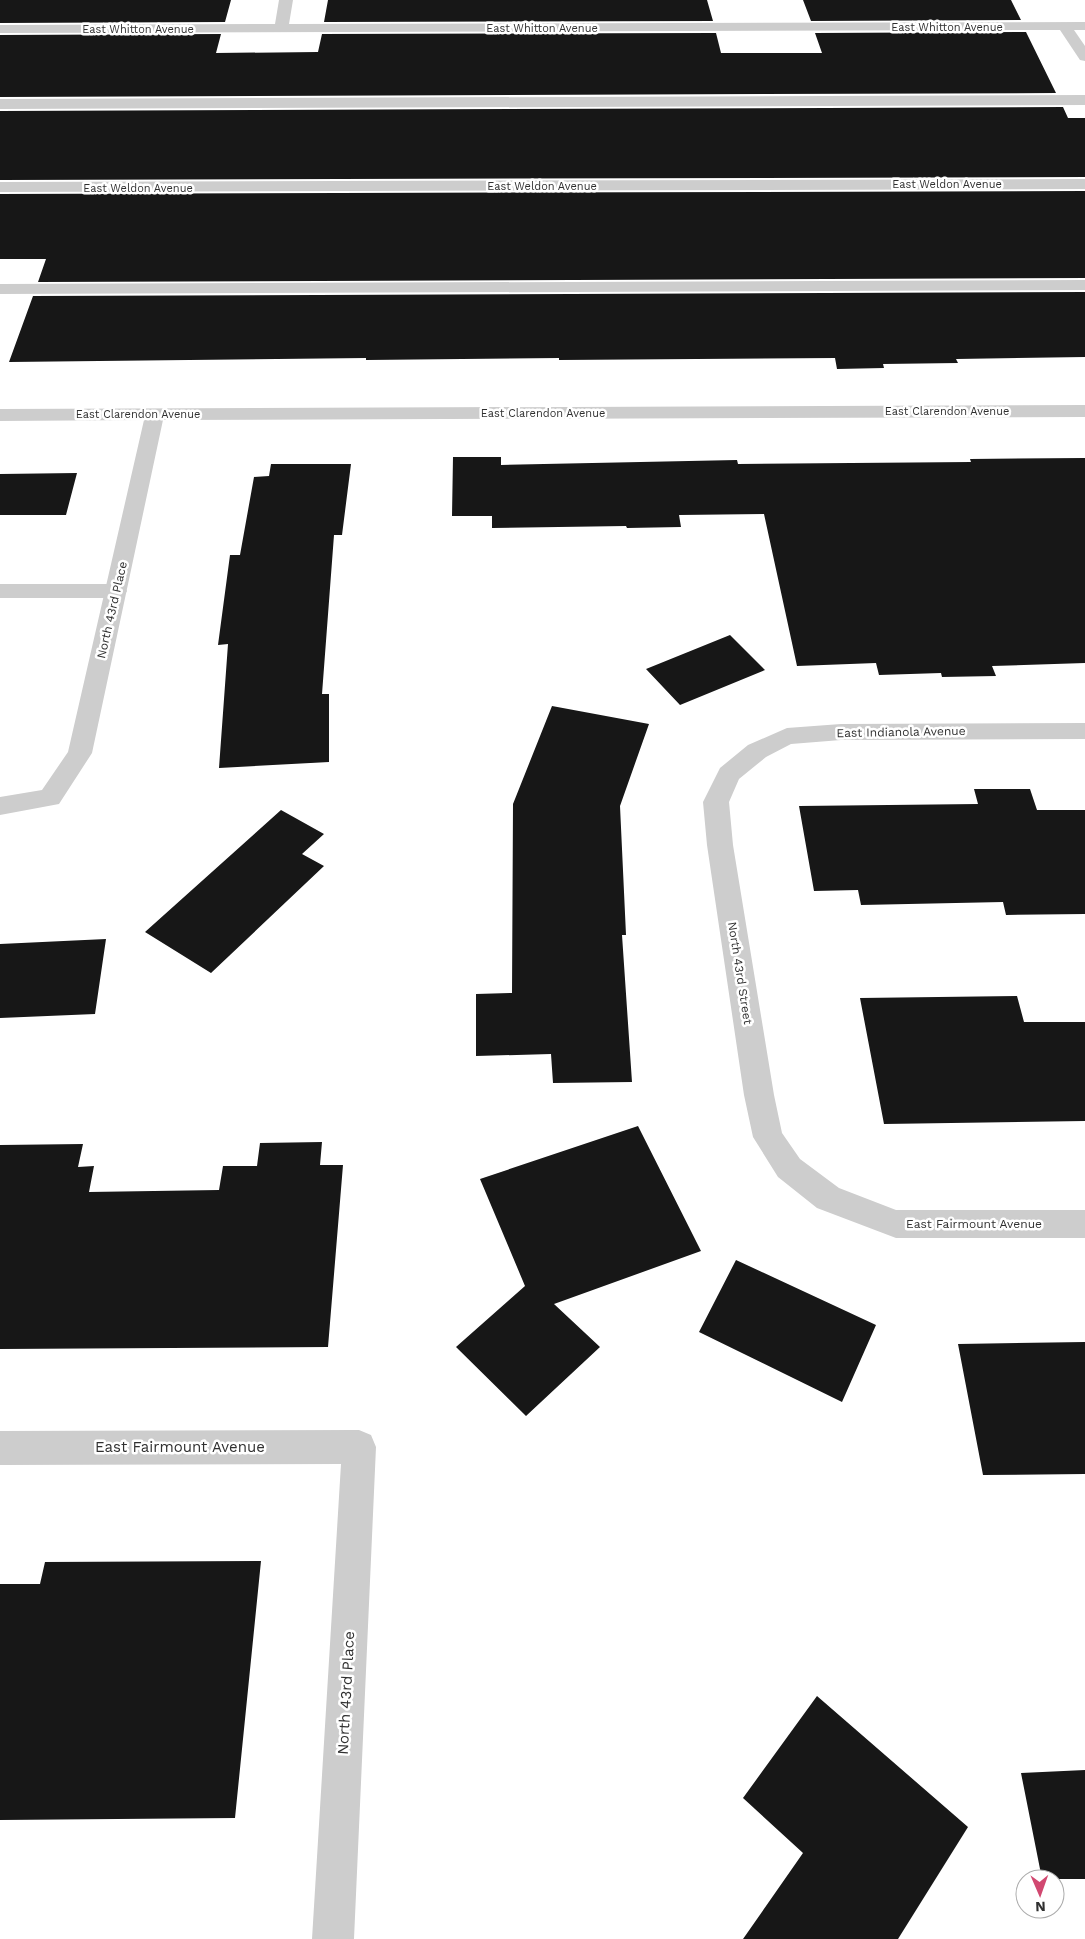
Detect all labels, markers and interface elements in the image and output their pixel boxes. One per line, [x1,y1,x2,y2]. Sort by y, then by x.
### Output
street label: East Whitton Avenue [891,21,1003,34]
street label: East Whitton Avenue [486,22,598,35]
street label: East Whitton Avenue [82,23,194,36]
street label: East Weldon Avenue [892,178,1002,191]
street label: East Weldon Avenue [487,180,597,193]
street label: East Weldon Avenue [83,182,193,195]
street label: East Clarendon Avenue [885,405,1009,418]
street label: East Clarendon Avenue [481,407,605,420]
street label: East Clarendon Avenue [76,408,200,421]
street label: North 43rd Place [94,560,130,660]
street label: East Indianola Avenue [836,724,966,740]
street label: North 43rd Street [725,921,755,1025]
street label: East Fairmount Avenue [906,1217,1042,1231]
street label: East Fairmount Avenue [95,1438,265,1456]
street label: North 43rd Place [334,1631,358,1755]
north arrow [1015,1869,1065,1919]
text: N [1035,1899,1046,1915]

